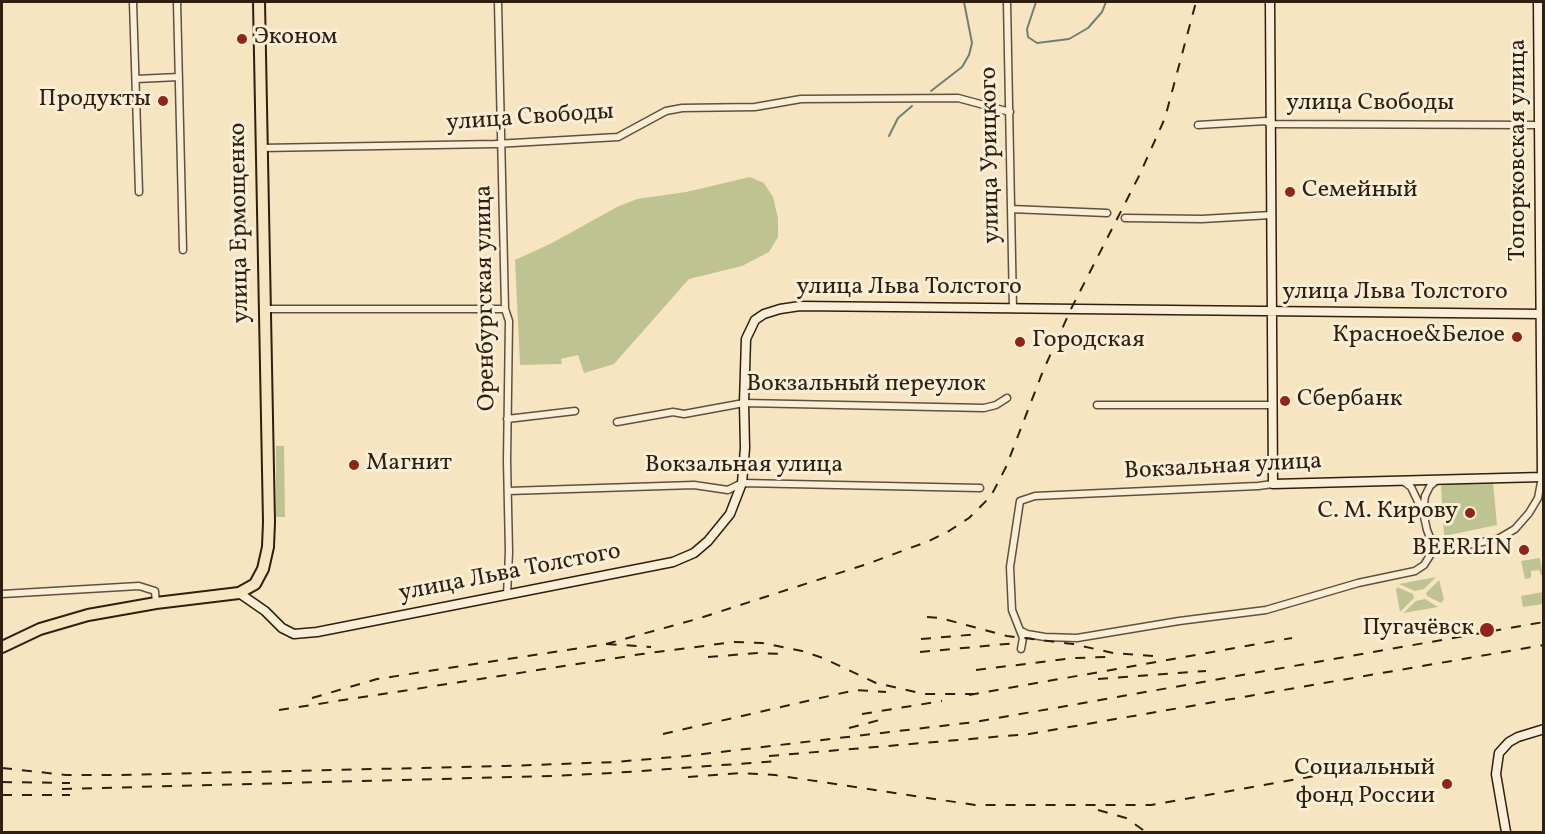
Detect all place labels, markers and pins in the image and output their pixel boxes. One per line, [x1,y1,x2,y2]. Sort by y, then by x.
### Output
place label: Эконом [254,25,337,53]
marker: Эконом [235,32,249,46]
place label: Продукты [39,87,151,115]
marker: Продукты [156,94,170,108]
place label: Семейный [1302,178,1418,206]
marker: Семейный [1283,185,1297,199]
place label: Красное&Белое [1332,323,1505,351]
place label: Городская [1032,328,1145,356]
marker: Красное&Белое [1510,330,1524,344]
marker: Городская [1013,335,1027,349]
place label: Сбербанк [1297,387,1403,415]
marker: Сбербанк [1278,394,1292,408]
place label: Магнит [366,451,452,479]
marker: Магнит [347,458,361,472]
place label: С. М. Кирову [1317,499,1458,527]
marker: С. М. Кирову [1463,506,1477,520]
place label: BEERLIN [1412,536,1512,564]
marker: BEERLIN [1517,543,1531,557]
place label: Пугачёвск [1362,616,1474,644]
marker: Пугачёвск [1478,621,1496,639]
place label: Социальный фонд России [1294,756,1435,812]
marker: Социальный фонд России [1440,777,1454,791]

